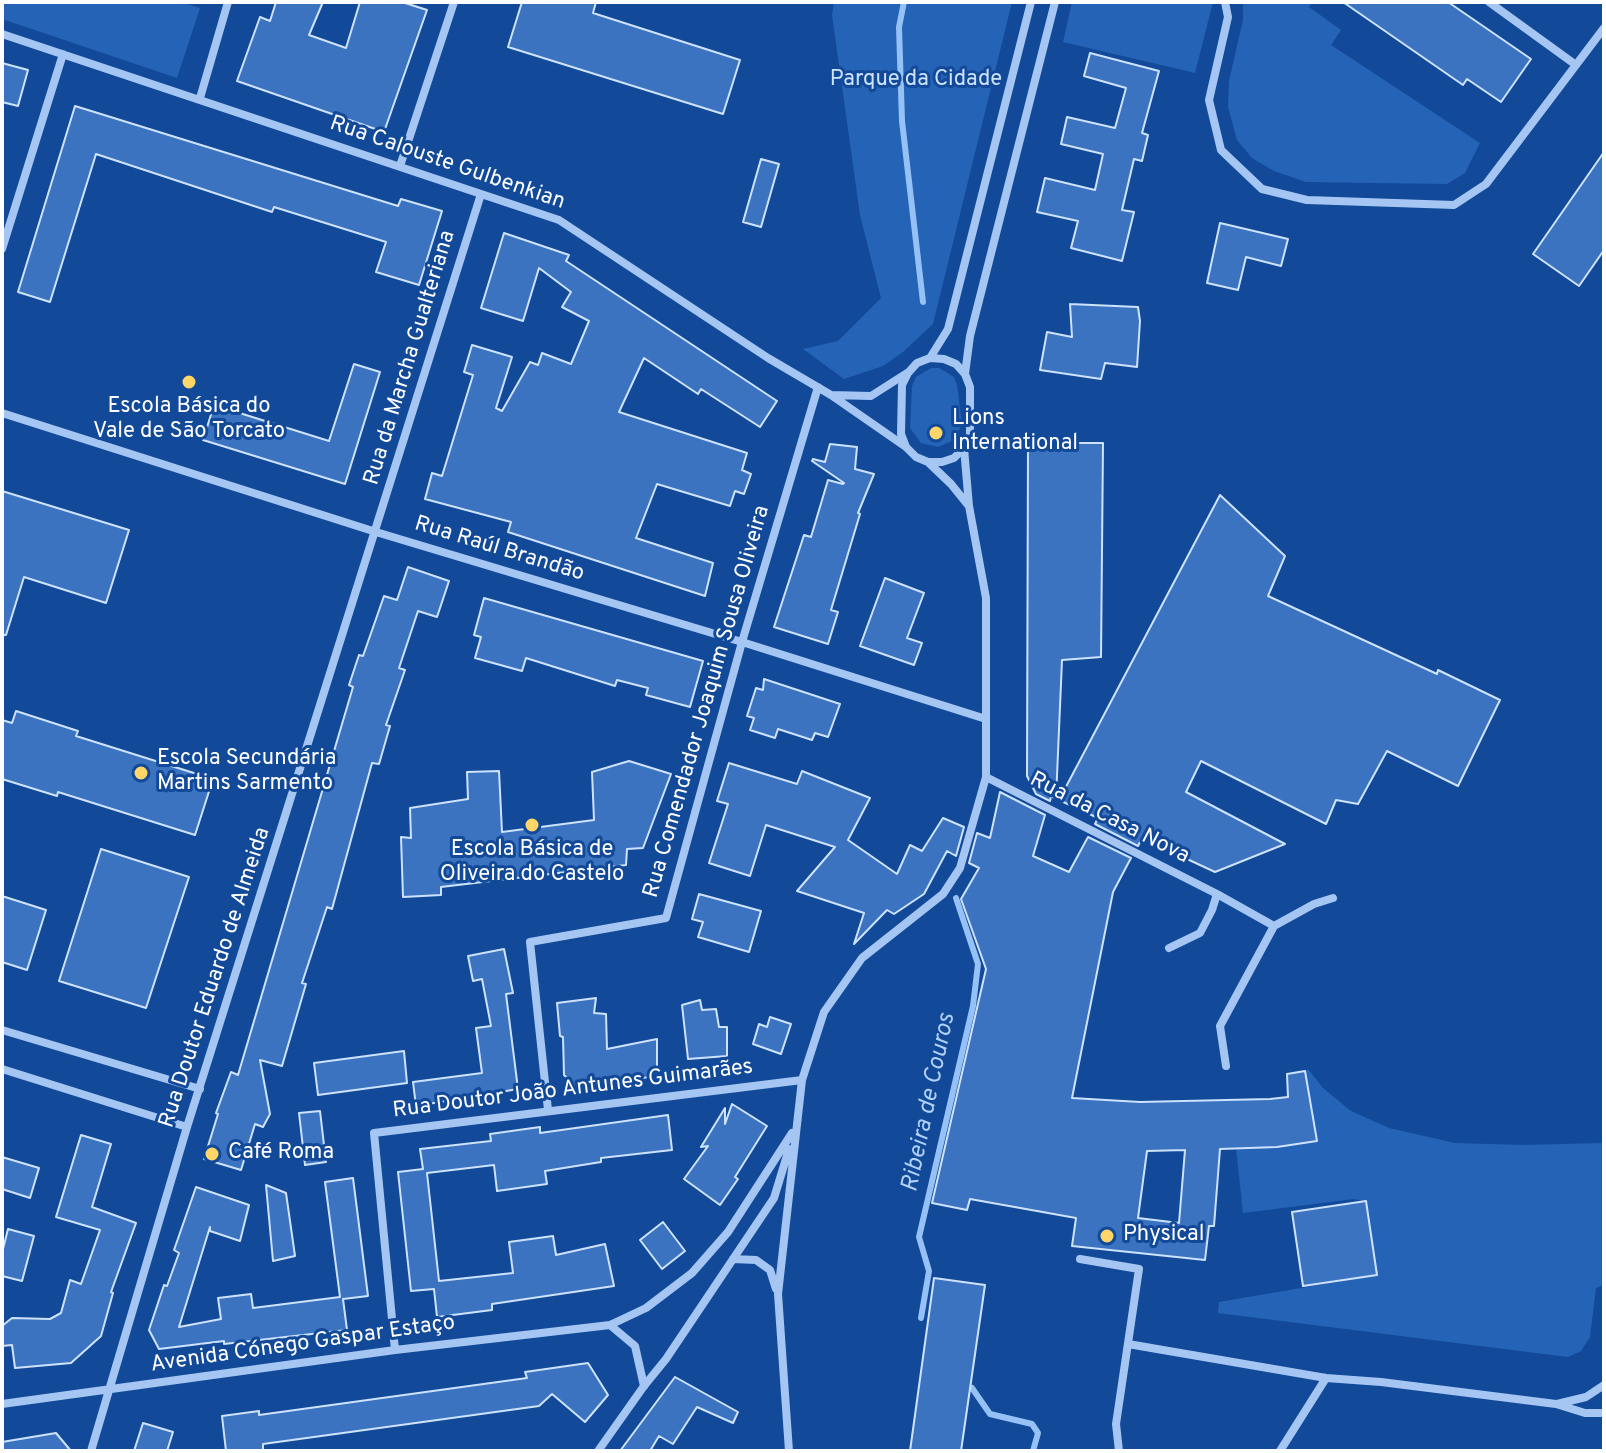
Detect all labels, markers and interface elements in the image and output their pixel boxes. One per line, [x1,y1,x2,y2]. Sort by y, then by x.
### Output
park label: Parque da Cidade [830,68,1002,94]
street label: Rua Calouste Gulbenkian [326,111,568,217]
street label: Rua da Marcha Gualteriana [360,227,462,489]
marker: Escola Básica do Vale de São Torcato [180,373,198,391]
place label: Escola Básica do Vale de São Torcato [93,395,285,446]
place label: Lions International [952,407,1078,458]
marker: Lions International [927,424,945,442]
street label: Rua Comendador Joaquim Sousa Oliveira [639,503,777,901]
street label: Rua Raúl Brandão [411,512,587,588]
place label: Escola Secundária Martins Sarmento [157,747,336,798]
marker: Escola Secundária Martins Sarmento [132,764,150,782]
street label: Rua da Casa Nova [1025,767,1193,871]
marker: Escola Básica de Oliveira do Castelo [523,816,541,834]
street label: Rua Doutor Eduardo de Almeida [155,824,277,1132]
place label: Escola Básica de Oliveira do Castelo [440,838,624,890]
water label: Ribeira de Couros [897,1011,963,1195]
street label: Rua Doutor João Antunes Guimarães [391,1055,755,1125]
place label: Café Roma [228,1141,334,1167]
marker: Café Roma [203,1145,221,1163]
place label: Physical [1123,1223,1204,1249]
marker: Physical [1098,1227,1116,1245]
street label: Avenida Cónego Gaspar Estaço [149,1311,457,1379]

